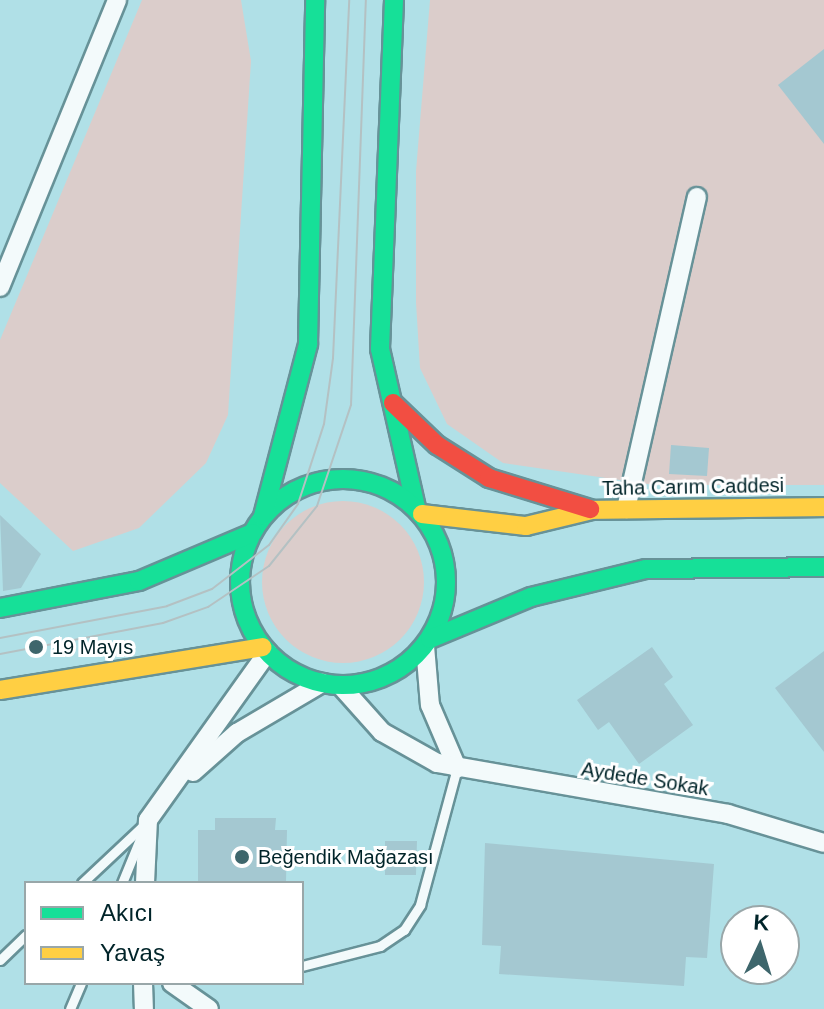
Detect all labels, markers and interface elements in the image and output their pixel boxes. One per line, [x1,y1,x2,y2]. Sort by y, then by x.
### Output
street label: Taha Carım Caddesi [602,473,784,501]
place label: 19 Mayıs [52,635,133,659]
marker: 19 Mayıs [27,638,45,656]
street label: Aydede Sokak [580,757,710,801]
place label: Beğendik Mağazası [258,845,434,869]
marker: Beğendik Mağazası [233,848,251,866]
legend [24,881,304,985]
text: Akıcı [100,899,153,926]
north arrow [720,905,800,985]
text: K [753,910,770,936]
text: Yavaş [100,939,165,966]

